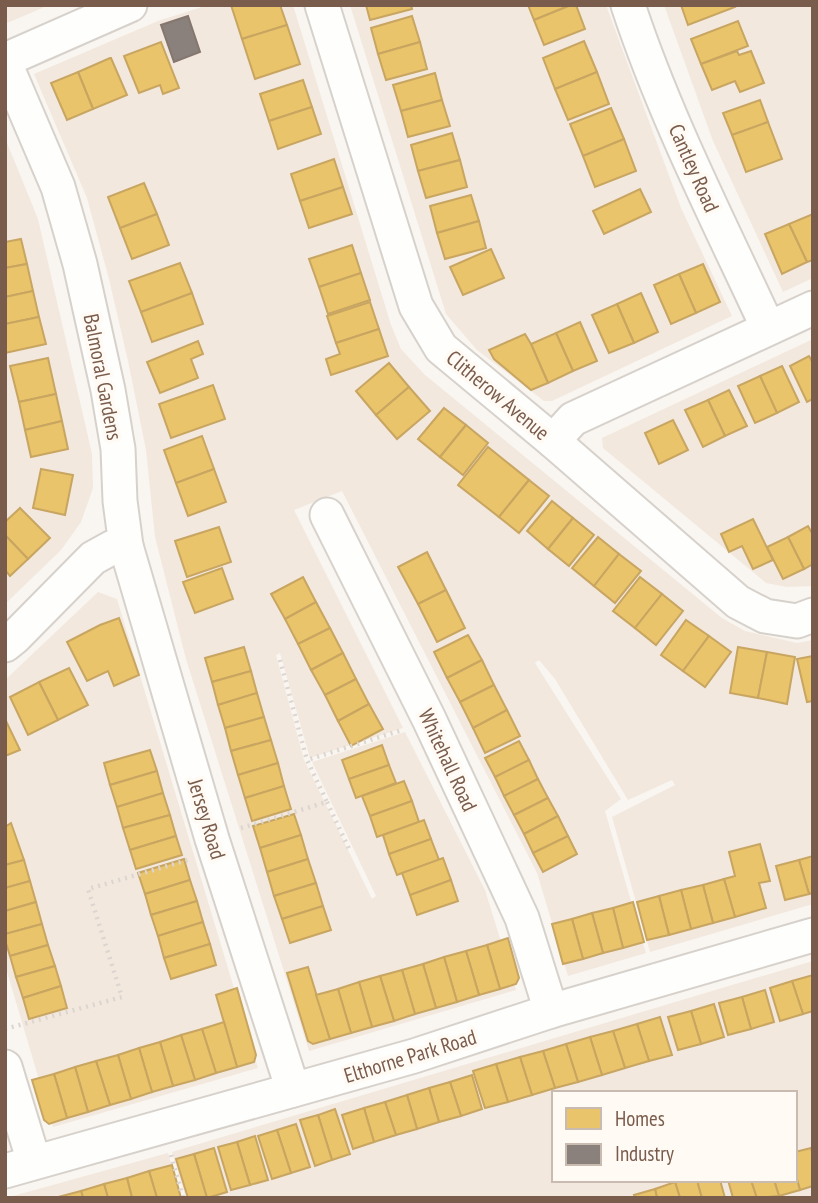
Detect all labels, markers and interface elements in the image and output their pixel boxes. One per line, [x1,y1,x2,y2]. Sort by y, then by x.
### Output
street label: Cantley Road [663,120,725,216]
street label: Balmoral Gardens [78,312,128,442]
street label: Clitherow Avenue [441,344,555,446]
street label: Whitehall Road [413,704,483,816]
street label: Jersey Road [182,775,232,862]
street label: Elthorne Park Road [341,1023,479,1089]
legend [552,1091,797,1182]
text: Homes [615,1105,665,1132]
text: Industry [615,1140,674,1167]

